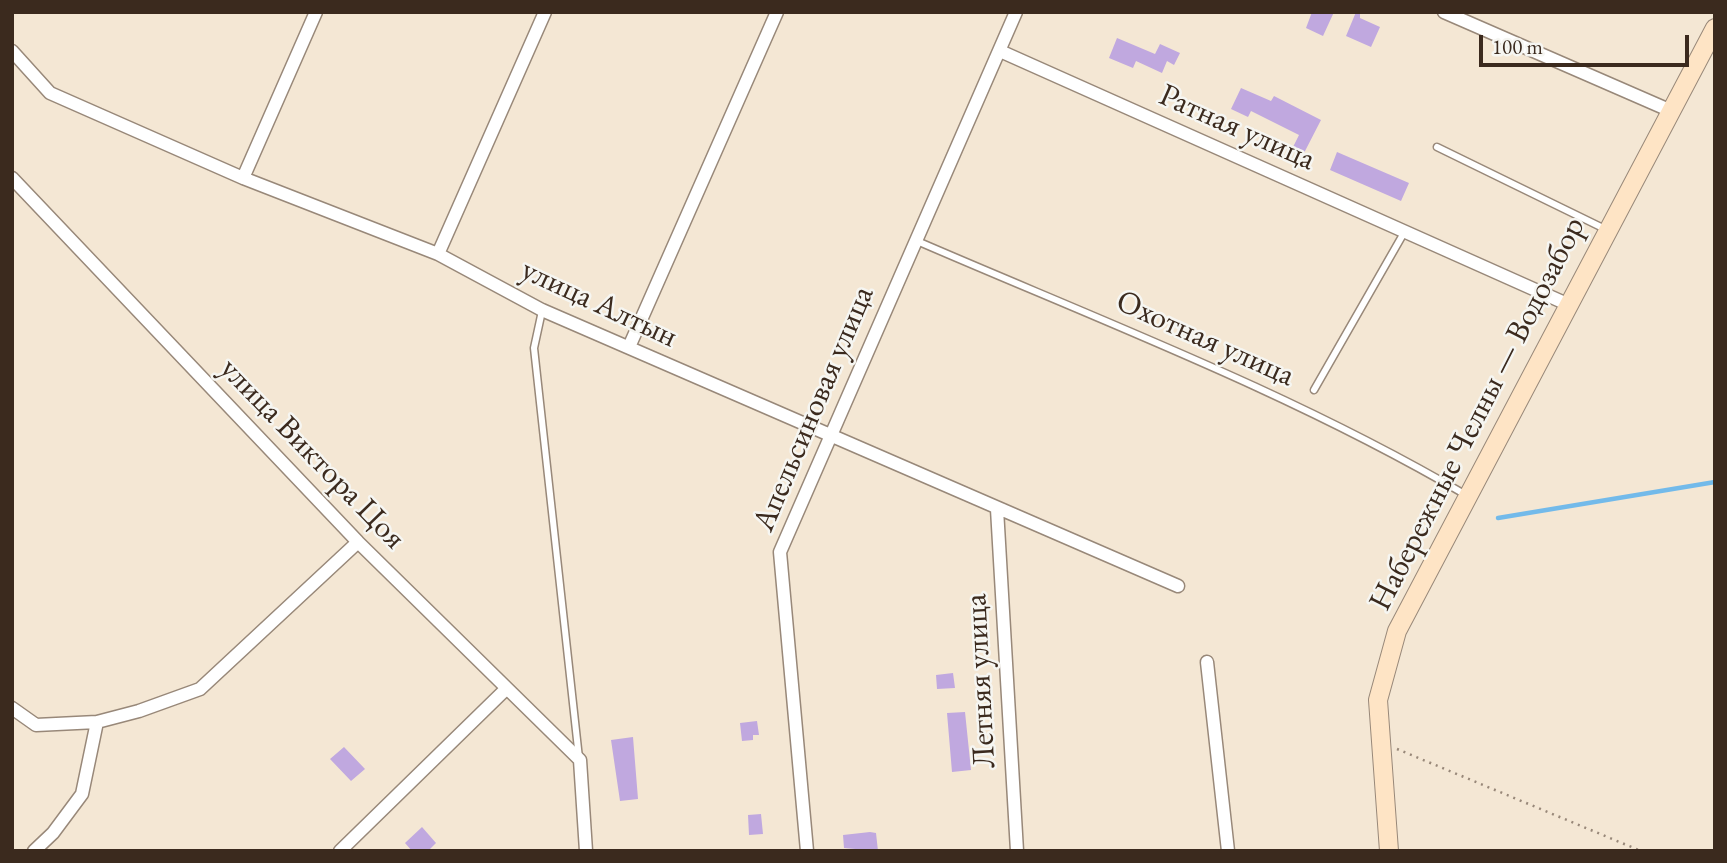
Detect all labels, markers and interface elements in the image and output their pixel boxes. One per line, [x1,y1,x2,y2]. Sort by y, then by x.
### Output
scale bar [1482,21,1692,65]
text: 100 m [1492,33,1543,60]
street label: Ратная улица [1153,77,1321,179]
street label: Набережные Челны — Водозабор [1362,211,1594,617]
street label: улица Алтын [515,251,683,357]
street label: Апельсиновая улица [745,281,883,537]
street label: Охотная улица [1110,283,1300,395]
street label: улица Виктора Цоя [211,350,413,558]
street label: Летняя улица [957,593,1005,769]

